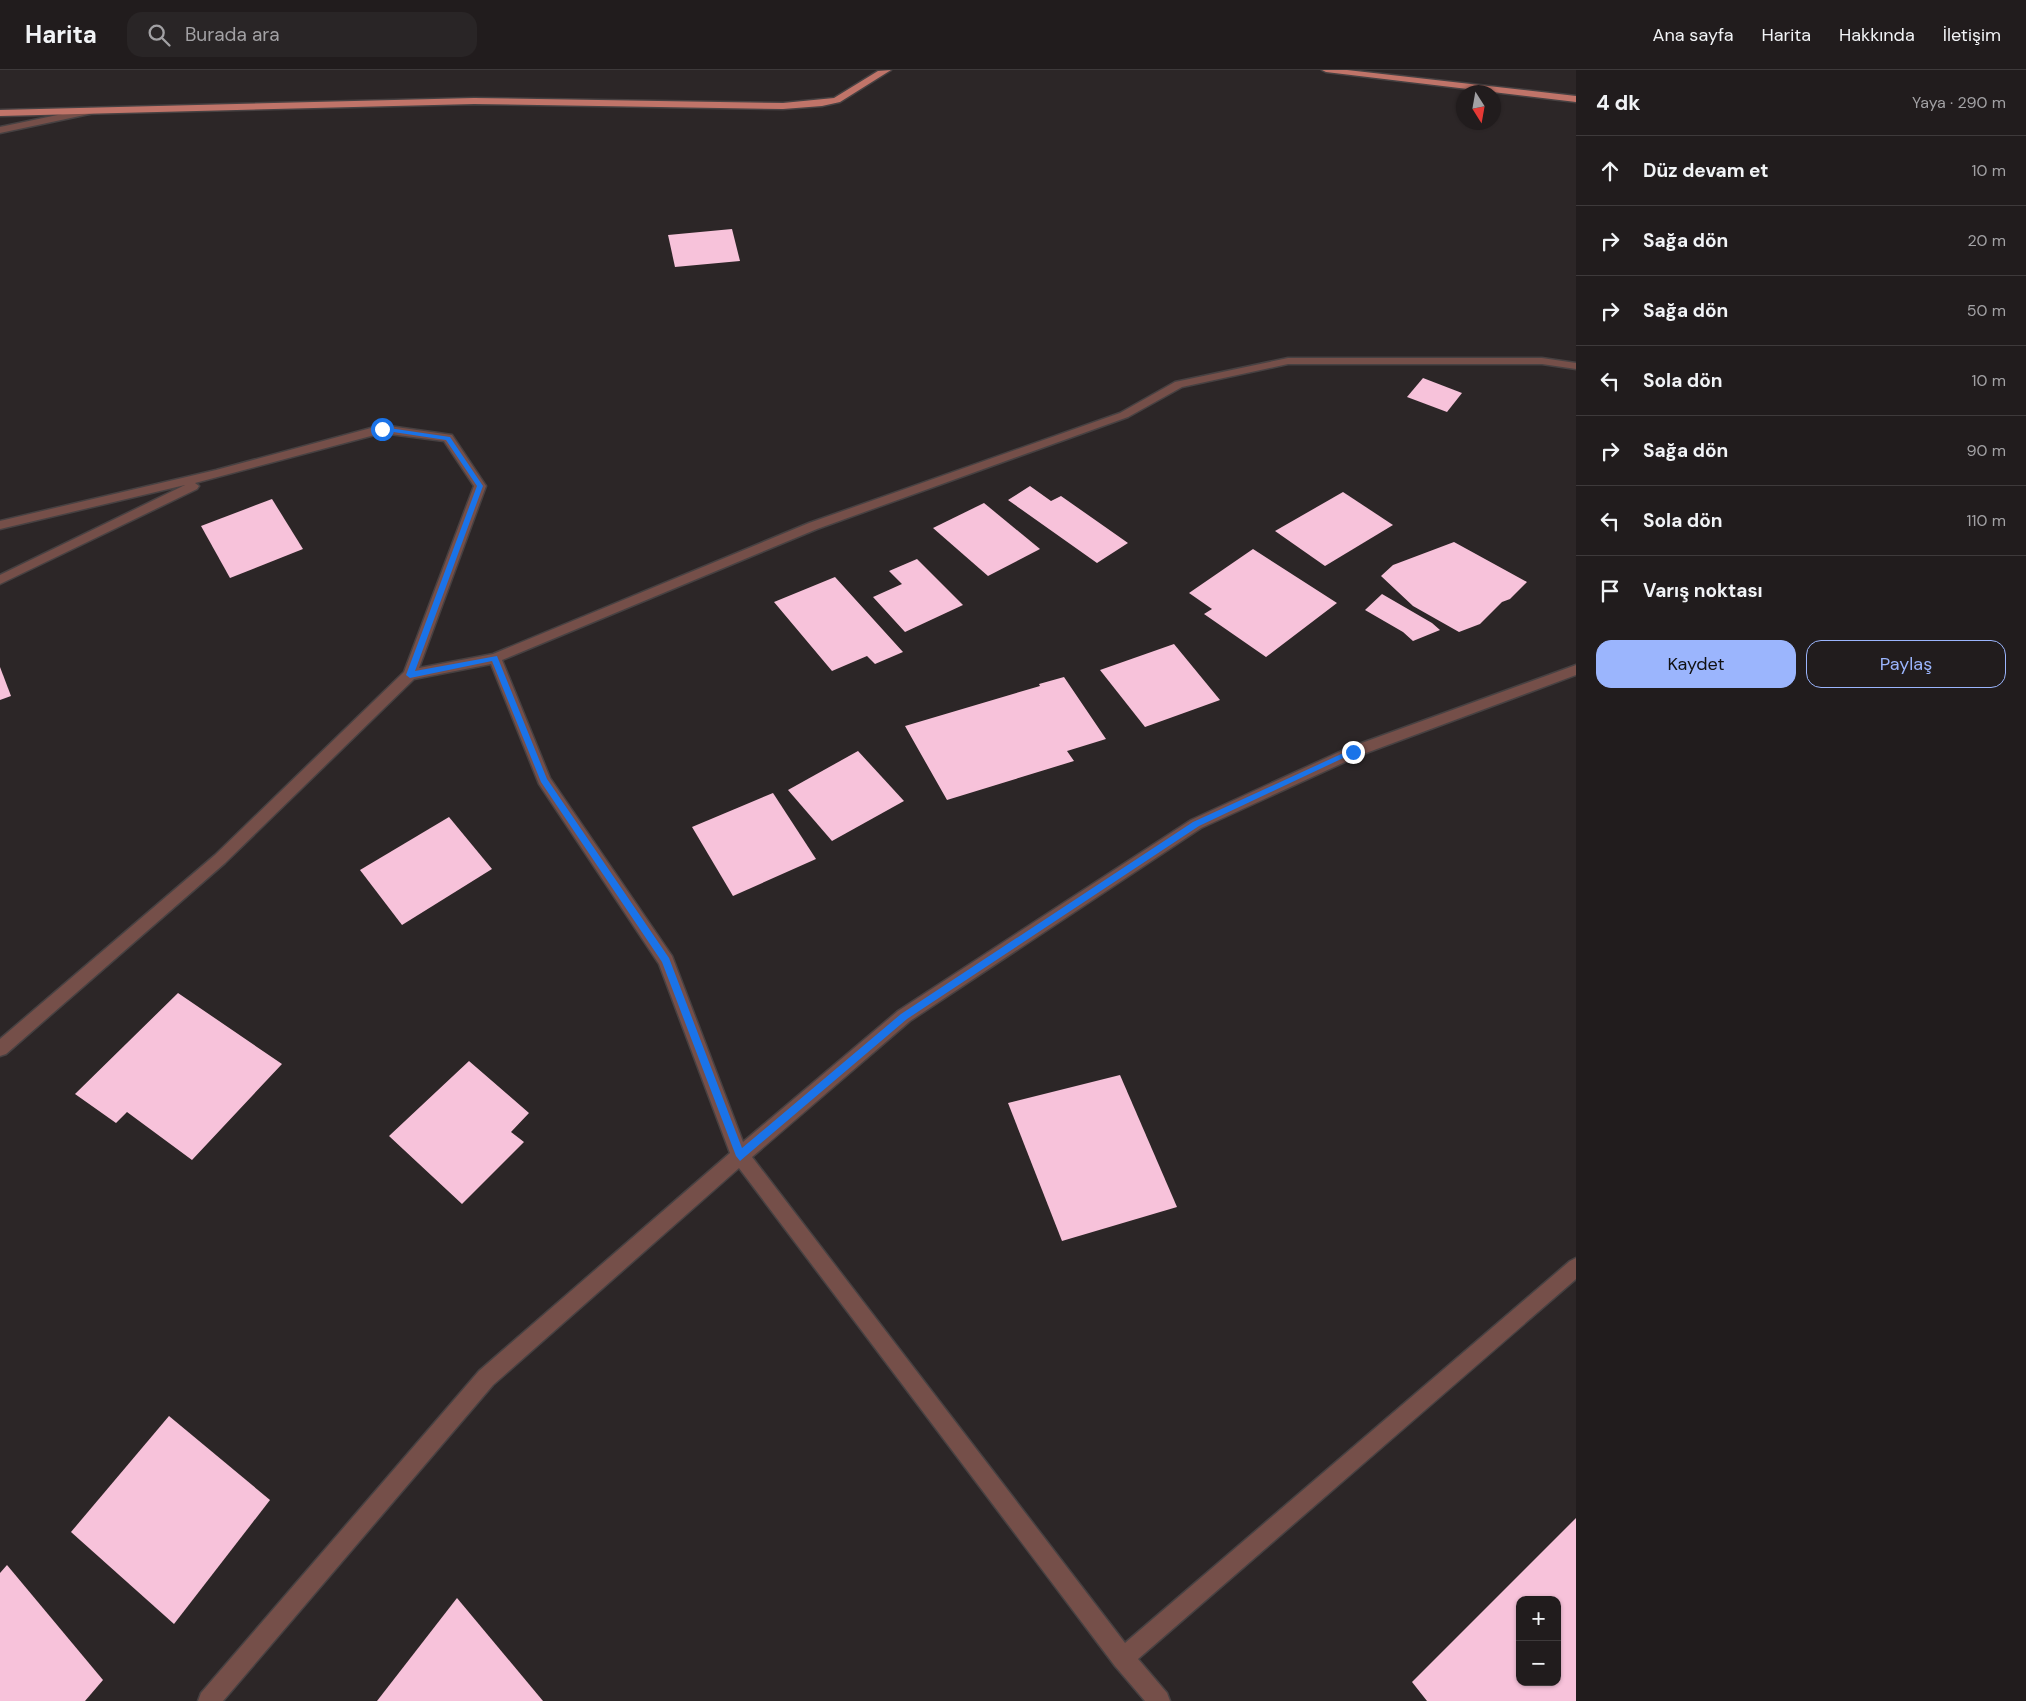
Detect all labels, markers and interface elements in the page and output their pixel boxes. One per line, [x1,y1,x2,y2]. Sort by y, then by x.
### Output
search box [127,12,477,57]
text: Harita [25,19,97,50]
icon: search [145,21,173,49]
text: Burada ara [185,22,280,47]
text: Ana sayfa [1653,23,1733,47]
text: Harita [1761,23,1811,47]
text: Hakkında [1839,23,1915,47]
text: İletişim [1943,23,2001,47]
north arrow [1456,85,1501,130]
text: 4 dk [1596,89,1640,117]
text: Yaya · 290 m [1912,92,2006,113]
icon: ahead [1596,157,1624,185]
text: Düz devam et [1643,158,1769,183]
text: 10 m [1972,160,2006,181]
icon: right [1596,227,1624,255]
text: Sağa dön [1643,228,1728,253]
text: 20 m [1967,230,2006,251]
icon: right [1596,297,1624,325]
text: Sağa dön [1643,298,1728,323]
text: 50 m [1967,300,2006,321]
icon: left [1596,367,1624,395]
text: Sola dön [1643,368,1723,393]
text: 10 m [1972,370,2006,391]
route start [371,418,394,441]
icon: right [1596,437,1624,465]
text: Sağa dön [1643,438,1728,463]
text: 90 m [1966,440,2006,461]
icon: left [1596,507,1624,535]
text: Sola dön [1643,508,1723,533]
text: 110 m [1967,510,2006,531]
icon: arrive [1596,577,1624,605]
text: Varış noktası [1643,578,1763,603]
button: Kaydet [1596,640,1796,688]
button: Paylaş [1806,640,2006,688]
route end [1342,741,1365,764]
map controls [1516,1596,1561,1686]
button: + [1516,1596,1561,1641]
button: − [1516,1641,1561,1686]

